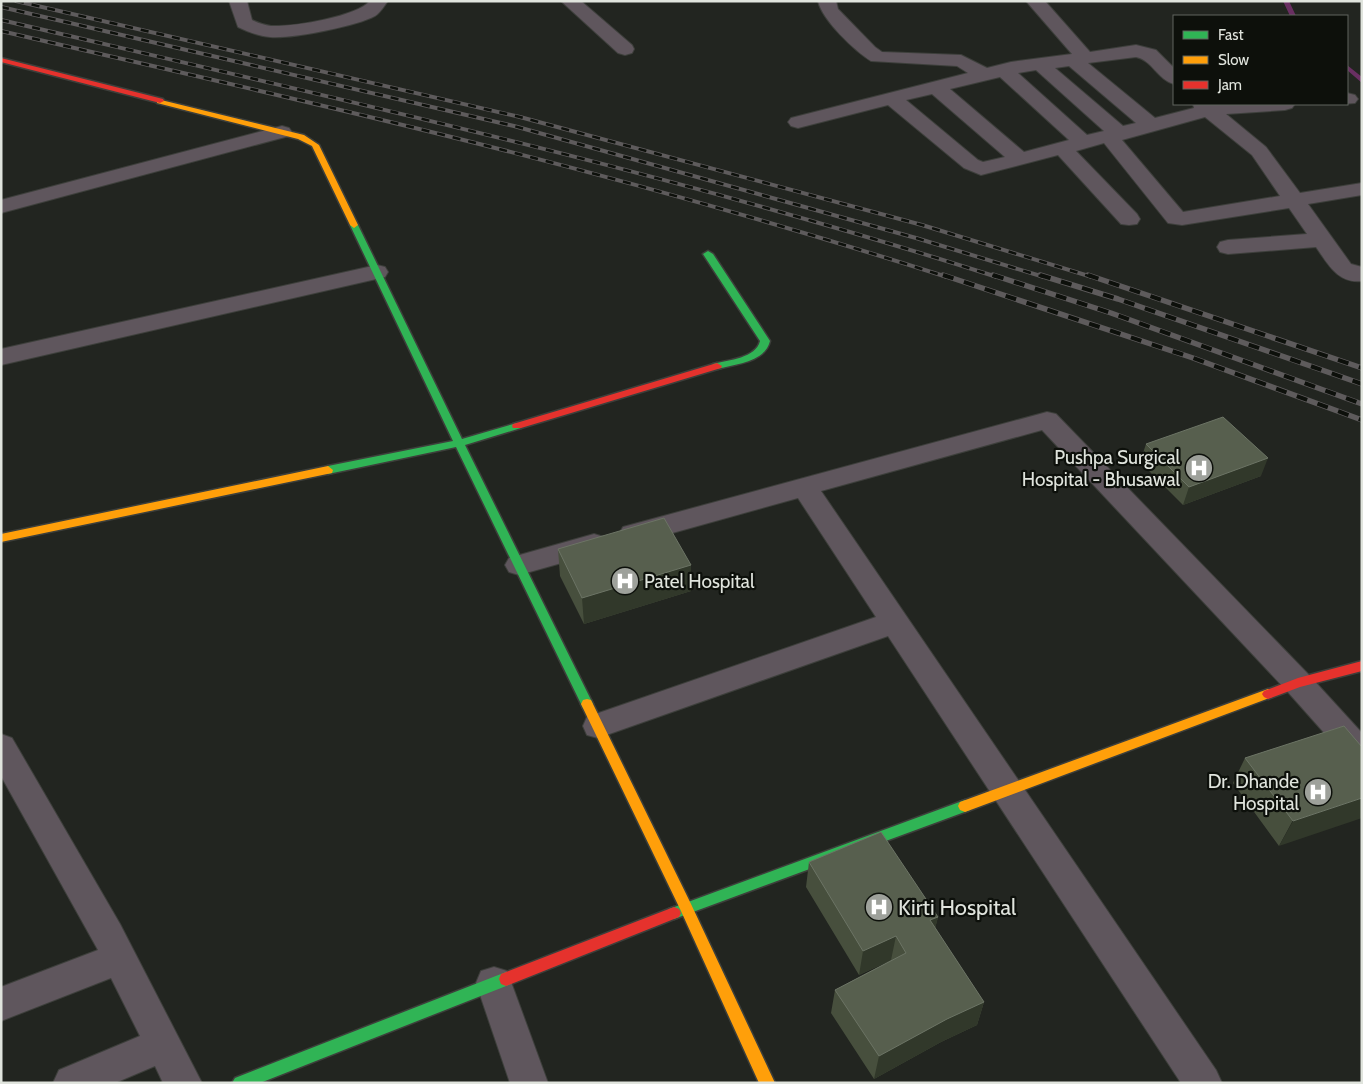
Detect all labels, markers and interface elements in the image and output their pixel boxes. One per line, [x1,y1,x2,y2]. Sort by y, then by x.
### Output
legend [1173,15,1348,105]
text: Fast [1218,26,1243,44]
text: Slow [1218,51,1249,69]
text: Jam [1217,76,1242,94]
place label: Pushpa Surgical Hospital - Bhusawal [1022,446,1181,491]
hospital icon: Pushpa Surgical Hospital - Bhusawal [1184,453,1214,483]
hospital icon: Patel Hospital [610,566,640,596]
place label: Patel Hospital [644,570,755,593]
place label: Dr. Dhande Hospital [1208,770,1300,815]
hospital icon: Dr. Dhande Hospital [1303,777,1333,807]
hospital icon: Kirti Hospital [864,892,894,922]
place label: Kirti Hospital [898,894,1017,921]

